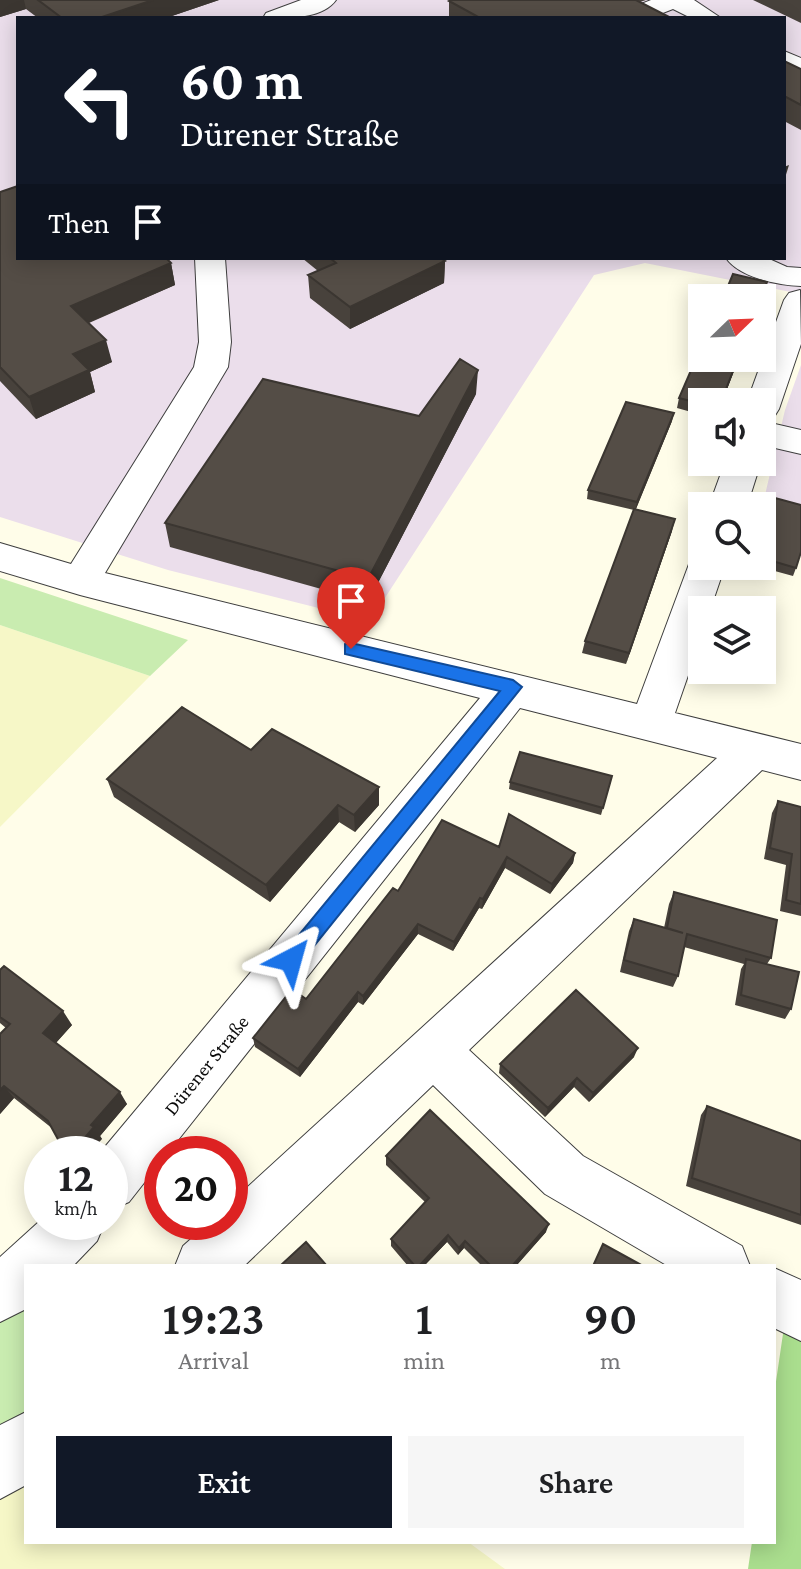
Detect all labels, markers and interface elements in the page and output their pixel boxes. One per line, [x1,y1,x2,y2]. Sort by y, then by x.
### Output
icon: left [48,48,152,152]
text: 60 m [180,49,303,111]
text: Dürener Straße [180,114,399,154]
icon: arrive [126,200,170,244]
text: Then [48,206,110,239]
north arrow [688,284,776,372]
map controls [688,284,776,684]
button: sound [688,388,776,476]
button: search [688,492,776,580]
pin [317,567,385,649]
icon: arrive [329,579,373,623]
button: layers [688,596,776,684]
position arrow [249,918,333,1002]
street label: Dürener Straße [159,1011,253,1119]
speed limit sign: 20 [144,1136,248,1240]
text: 12 [58,1155,94,1200]
text: km/h [54,1197,98,1219]
text: 19:23 [163,1291,265,1344]
text: 1 [416,1291,433,1344]
text: 90 [584,1291,637,1344]
text: Arrival [178,1346,249,1375]
text: min [403,1346,445,1375]
text: m [600,1346,621,1375]
button: Exit [56,1436,392,1528]
button: Share [408,1436,744,1528]

